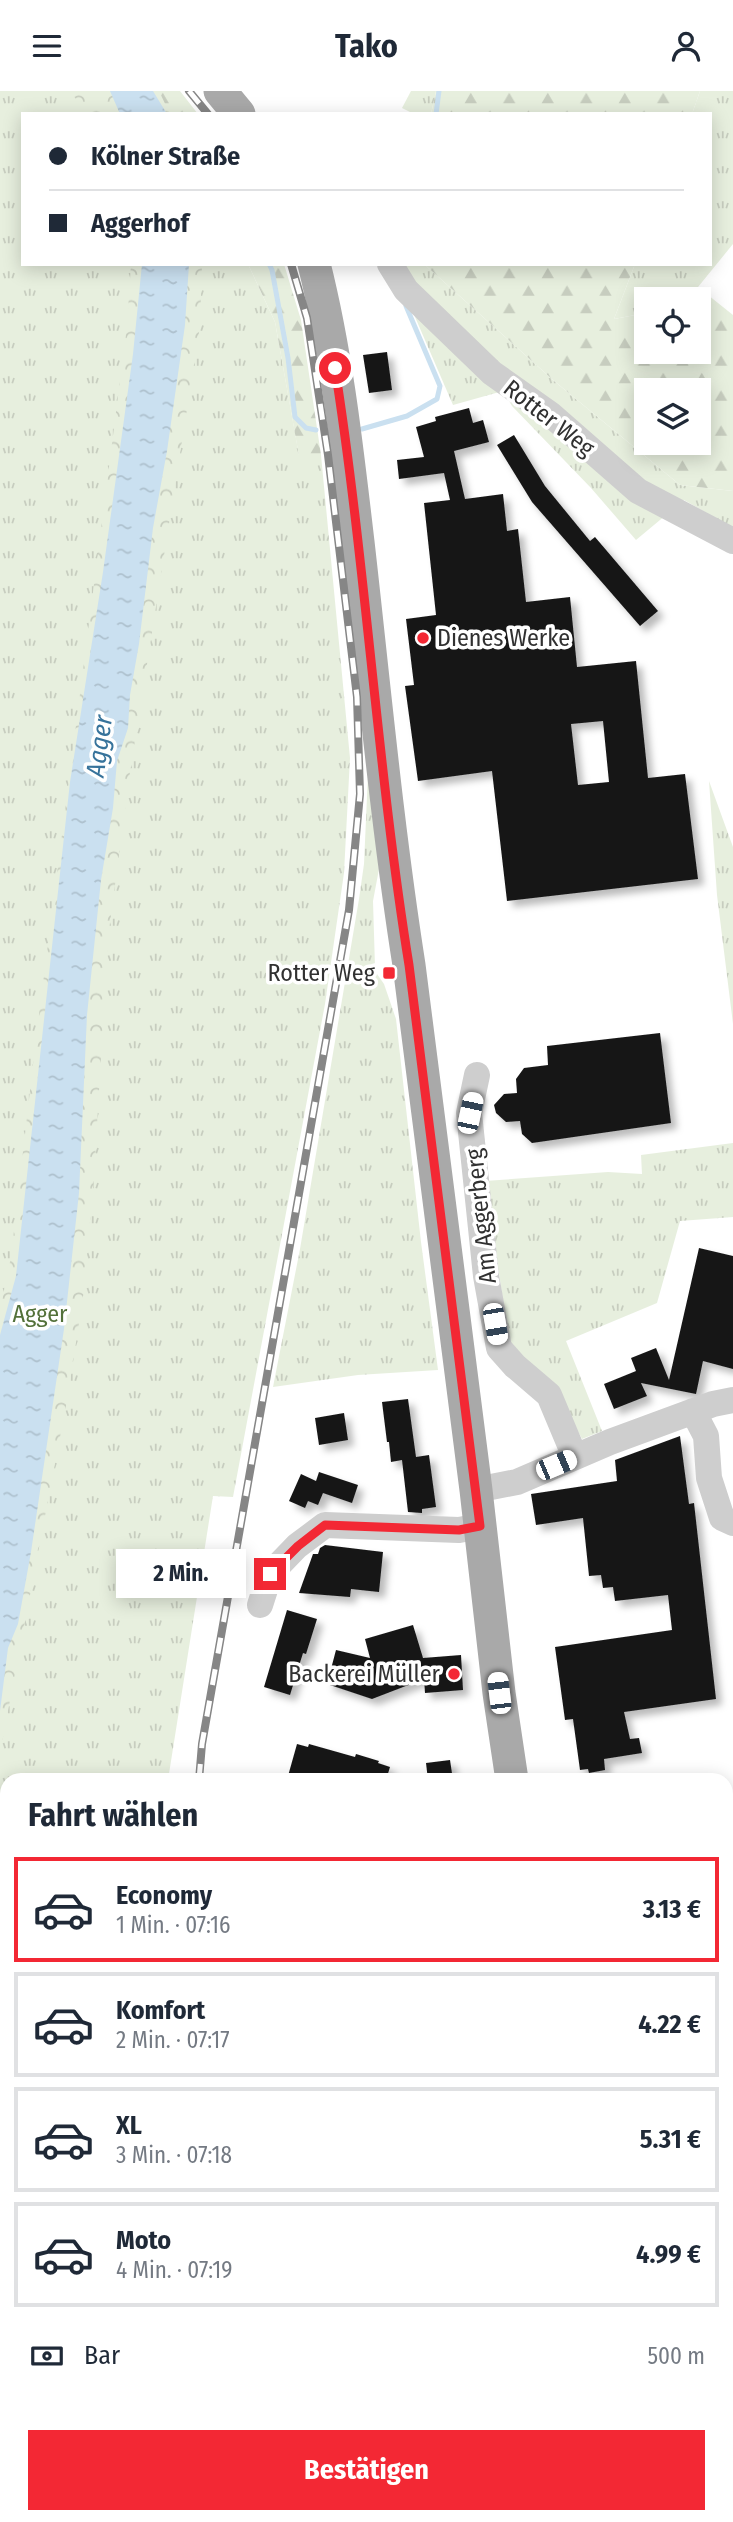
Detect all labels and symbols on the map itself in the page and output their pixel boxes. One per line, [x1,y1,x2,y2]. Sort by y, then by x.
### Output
route start [319,352,351,384]
street label: Rotter Weg [498,374,601,463]
place label: Dienes Werke [437,624,570,652]
marker: Dienes Werke [415,630,431,646]
water label: Agger [80,712,119,780]
place label: Rotter Weg [268,959,376,987]
marker: Rotter Weg [381,965,397,981]
car [456,1090,485,1136]
street label: Am Aggerberg [460,1146,502,1285]
park label: Agger [12,1300,68,1328]
car [482,1301,509,1347]
car [533,1447,580,1483]
callout: 2 Min. [116,1549,246,1599]
route end [254,1558,286,1590]
place label: Backerei Müller [288,1660,441,1688]
marker: Backerei Müller [446,1666,462,1682]
car [487,1671,512,1715]

